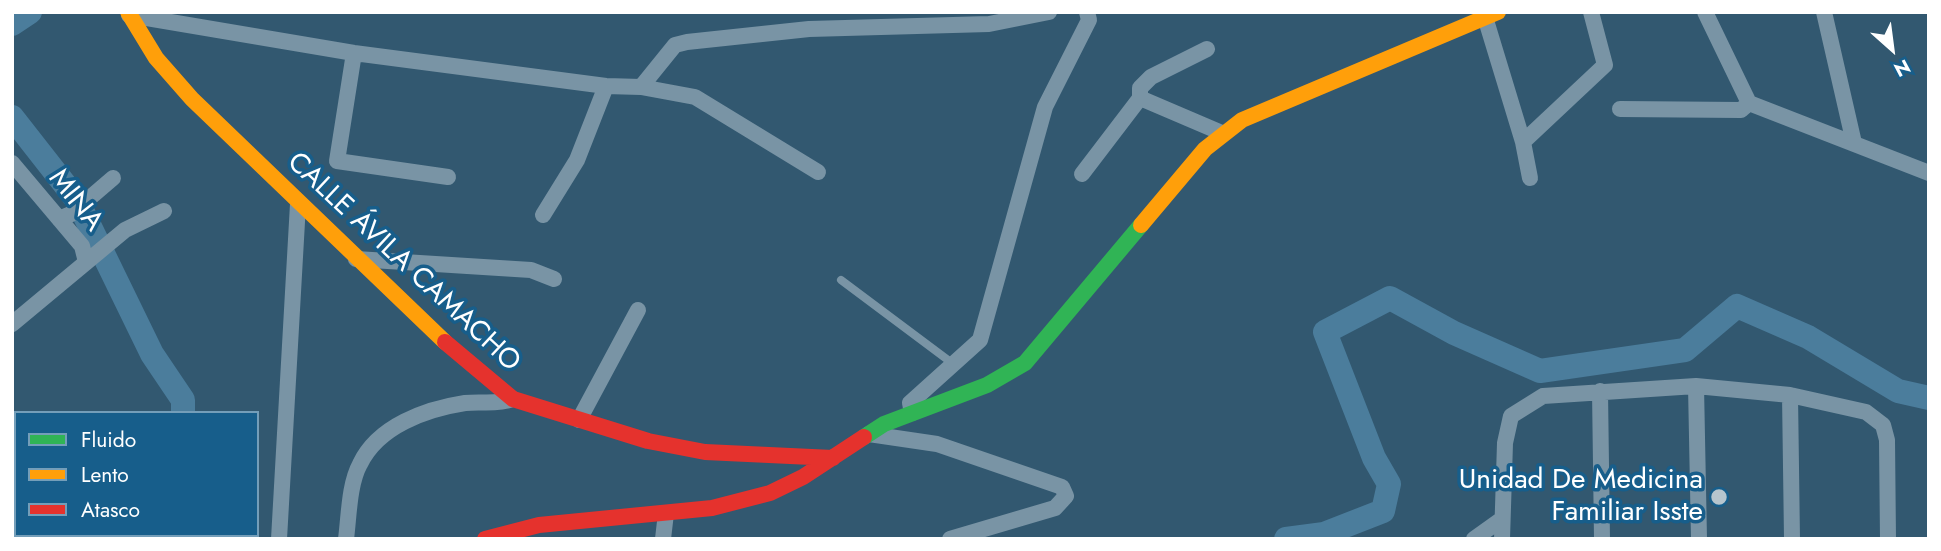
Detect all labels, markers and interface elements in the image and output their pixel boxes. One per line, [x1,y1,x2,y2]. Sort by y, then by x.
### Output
north arrow [1857,14,1927,84]
text: N [1889,53,1915,83]
street label: CALLE ÁVILA CAMACHO [279,146,527,380]
street label: MINA [40,163,110,239]
legend [14,411,259,537]
text: Fluido [81,425,136,455]
text: Lento [81,460,129,490]
place label: Unidad De Medicina Familiar Isste [1459,464,1703,530]
marker: Unidad De Medicina Familiar Isste [1709,487,1729,507]
text: Atasco [81,495,140,525]

